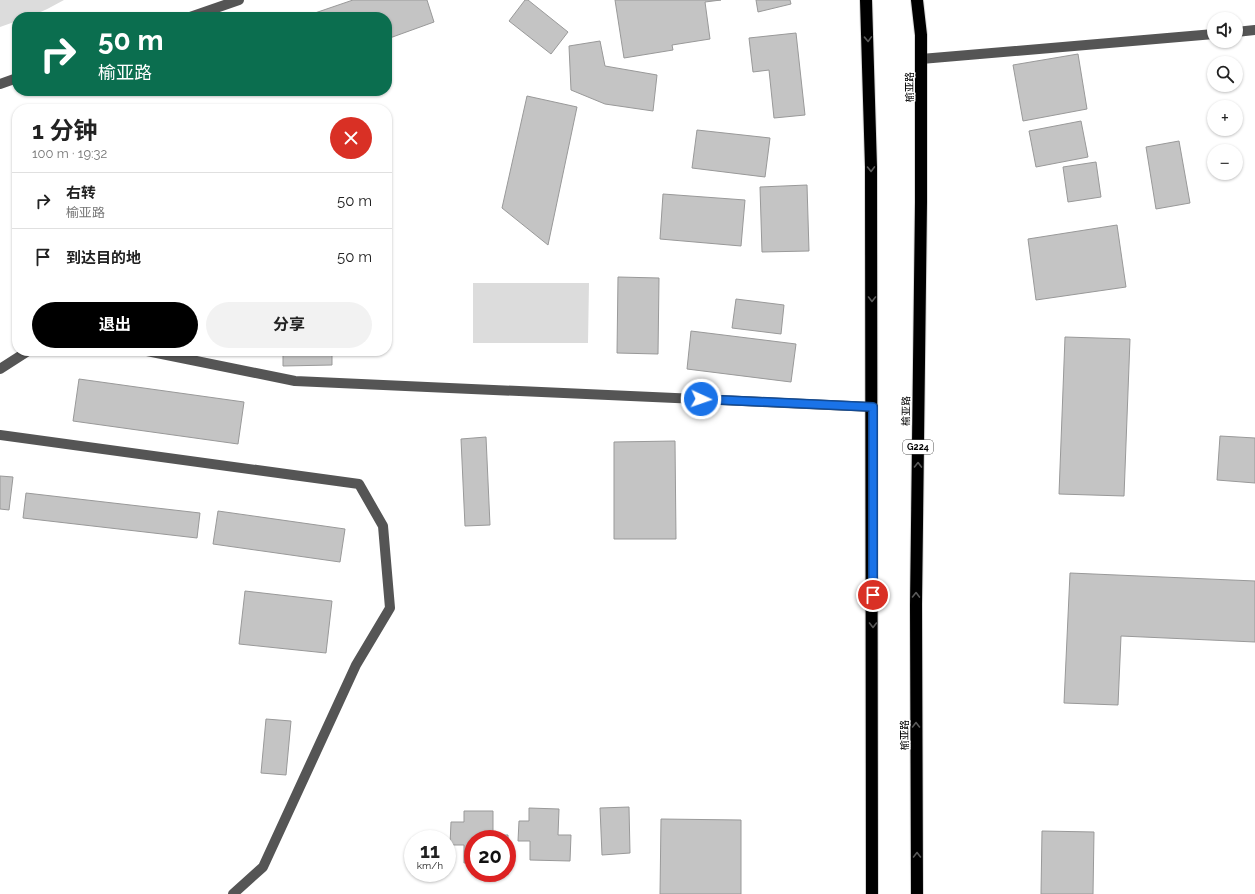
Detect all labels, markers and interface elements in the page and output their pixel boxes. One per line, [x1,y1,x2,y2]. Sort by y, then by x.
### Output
map controls [1207,12,1243,180]
button: sound [1207,12,1243,48]
text: 50 m [98,24,164,57]
icon: right [32,28,84,80]
one-way arrow [864,36,872,42]
button: search [1207,56,1243,92]
text: 榆亚路 [98,62,152,83]
street label: 榆亚路 [904,72,915,102]
button: + [1207,100,1243,136]
text: 1 分钟 [32,116,98,145]
button: close [330,117,372,159]
button: − [1207,144,1243,180]
text: 100 m · 19:32 [32,146,107,161]
one-way arrow [867,166,876,172]
text: 右转 [66,184,96,202]
icon: right [32,190,54,212]
text: 50 m [337,192,372,210]
text: 榆亚路 [66,205,105,220]
icon: arrive [32,246,54,268]
text: 50 m [337,248,372,266]
text: 到达目的地 [66,249,141,267]
one-way arrow [868,296,876,302]
button: 退出 [32,302,198,348]
button: 分享 [206,302,372,348]
position arrow [680,378,722,420]
street label: 榆亚路 [900,396,912,426]
road number: G224 [903,440,933,454]
one-way arrow [914,462,922,468]
pin [856,578,890,612]
icon: arrive [862,584,884,606]
one-way arrow [912,592,920,598]
one-way arrow [869,622,877,628]
street label: 榆亚路 [899,720,910,750]
one-way arrow [912,722,920,728]
speed limit sign: 20 [464,830,516,882]
text: 11 [420,839,440,863]
one-way arrow [913,852,921,858]
text: km/h [417,860,443,871]

